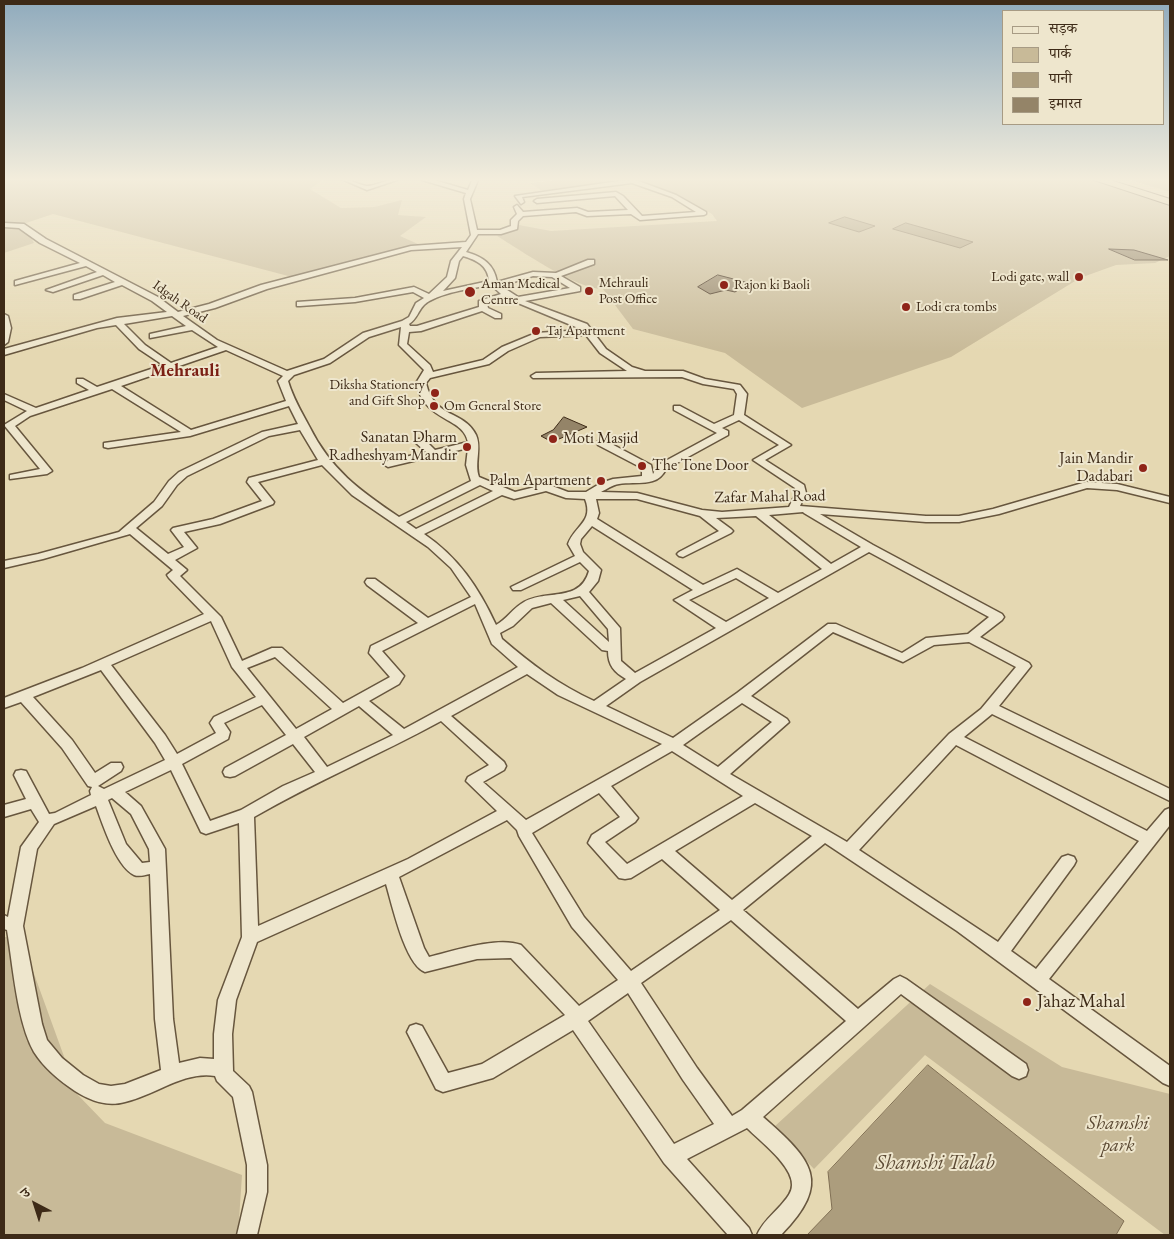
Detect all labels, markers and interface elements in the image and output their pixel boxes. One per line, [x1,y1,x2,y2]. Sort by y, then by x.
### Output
legend [1002,10,1164,125]
text: सड़क [1049,18,1077,37]
text: पार्क [1049,43,1071,62]
text: पानी [1049,68,1072,87]
text: इमारत [1049,93,1082,112]
place label: Lodi gate, wall [991,269,1069,285]
marker: Lodi gate, wall [1073,271,1085,283]
place label: Mehrauli Post Office [599,275,657,308]
place label: Aman Medical Centre [481,276,560,308]
street label: Idgah Road [149,277,211,327]
place label: Rajon ki Baoli [734,277,810,293]
marker: Rajon ki Baoli [718,279,730,291]
marker: Aman Medical Centre [463,285,477,299]
marker: Mehrauli Post Office [583,285,595,297]
place label: Lodi era tombs [916,299,997,315]
marker: Lodi era tombs [900,301,912,313]
place label: Taj Apartment [546,323,625,339]
marker: Taj Apartment [530,325,542,337]
district label: Mehrauli [150,360,220,382]
place label: Diksha Stationery and Gift Shop [329,377,425,410]
marker: Diksha Stationery and Gift Shop [429,387,441,399]
place label: Om General Store [444,398,541,414]
marker: Om General Store [428,400,440,412]
place label: Sanatan Dharm Radheshyam Mandir [329,428,457,466]
place label: Moti Masjid [563,429,638,449]
marker: Moti Masjid [547,433,559,445]
marker: Sanatan Dharm Radheshyam Mandir [461,441,473,453]
place label: Jain Mandir Dadabari [1059,449,1133,487]
place label: The Tone Door [652,456,748,476]
marker: The Tone Door [636,460,648,472]
marker: Jain Mandir Dadabari [1137,462,1149,474]
place label: Palm Apartment [489,471,591,491]
marker: Palm Apartment [595,475,607,487]
street label: Zafar Mahal Road [714,486,826,508]
place label: Jahaz Mahal [1037,991,1125,1013]
marker: Jahaz Mahal [1021,996,1033,1008]
park label: Shamshi park [1087,1113,1149,1157]
water label: Shamshi Talab [875,1150,995,1176]
north arrow [10,1179,60,1229]
text: उ [17,1183,34,1202]

